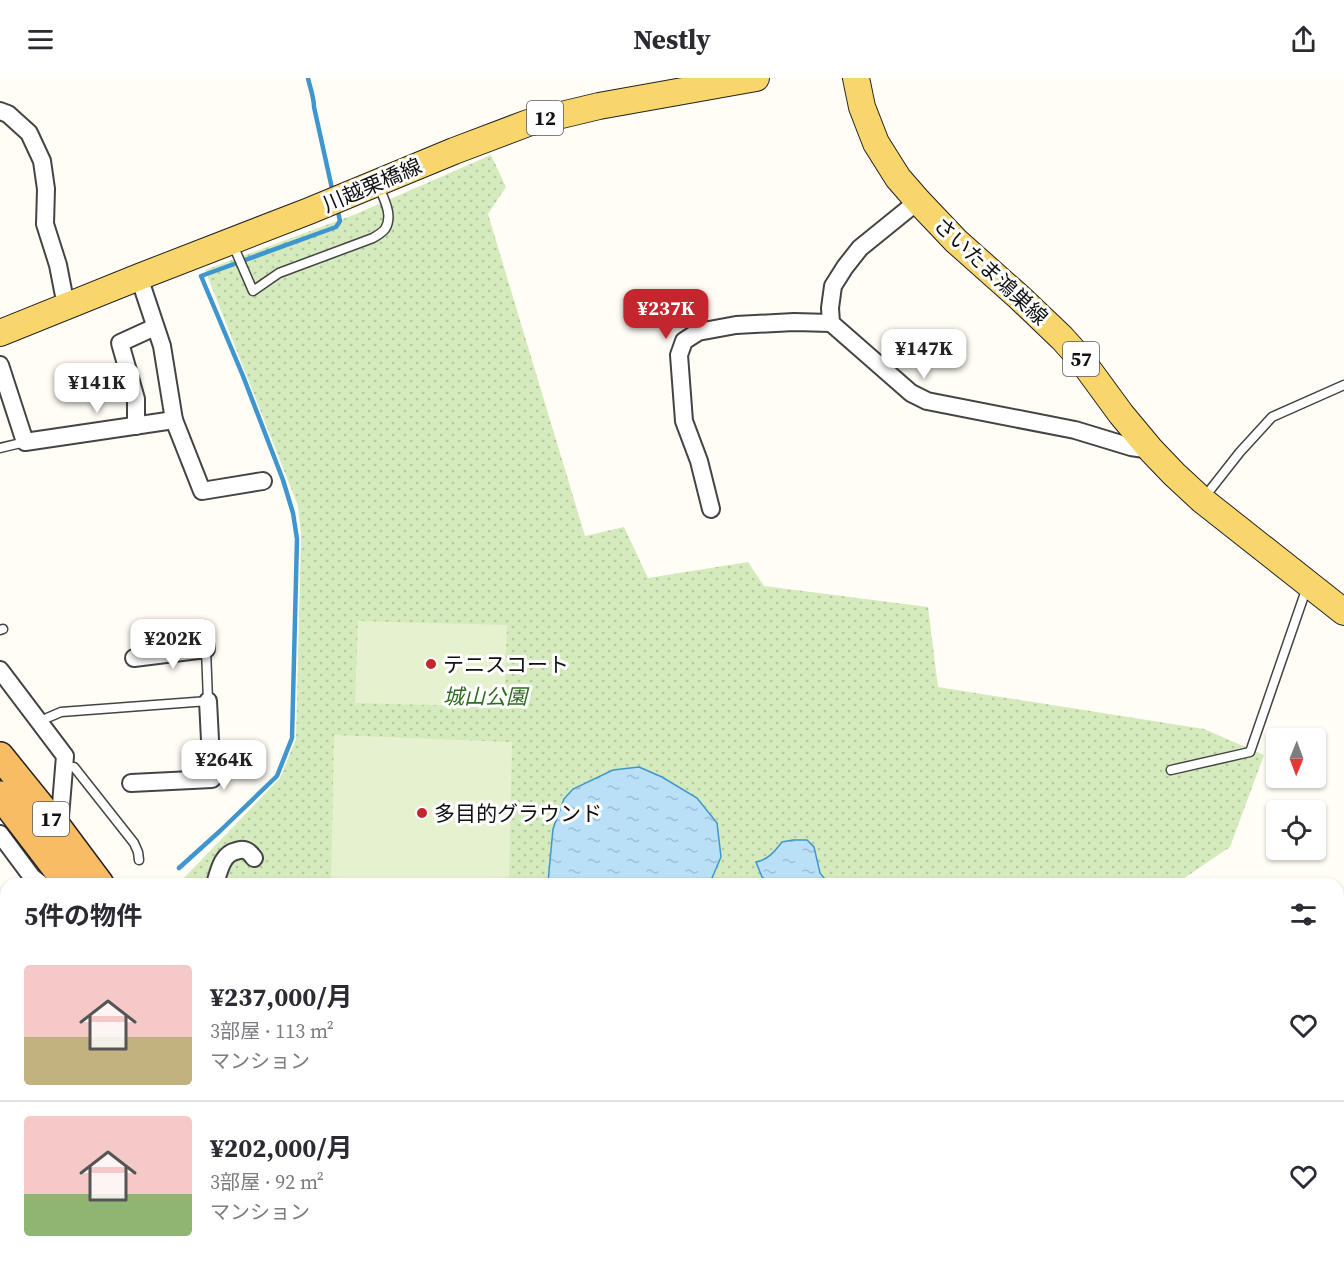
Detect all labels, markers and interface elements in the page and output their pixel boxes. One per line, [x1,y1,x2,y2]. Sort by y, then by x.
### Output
text: Nestly [633,21,711,58]
icon: menu [24,23,57,56]
icon: share [1287,23,1320,56]
road number: 12 [527,101,563,135]
street label: 川越栗橋線 [318,151,426,219]
street label: さいたま鴻巣線 [928,210,1054,332]
pin: ¥237K [624,289,708,340]
text: ¥237K [637,294,695,322]
pin: ¥147K [882,329,966,380]
text: ¥147K [895,334,953,362]
road number: 57 [1063,342,1099,376]
pin: ¥141K [55,363,139,414]
text: ¥141K [68,368,126,396]
pin: ¥202K [131,619,215,670]
text: ¥202K [144,624,202,652]
place label: テニスコート [443,650,569,679]
marker: テニスコート [424,657,438,671]
park label: 城山公園 [443,682,530,711]
north arrow [1266,728,1326,788]
map controls [1266,728,1326,860]
pin: ¥264K [182,740,266,791]
text: ¥264K [195,745,253,773]
place label: 多目的グラウンド [434,799,602,828]
button: locate [1266,800,1326,860]
road number: 17 [33,802,69,836]
marker: 多目的グラウンド [415,806,429,820]
text: 5件の物件 [24,898,142,934]
icon: filters [1287,898,1320,931]
text: ¥237,000/月 [210,979,353,1015]
icon: home [72,989,144,1061]
icon: heart [1287,1009,1320,1042]
text: 3部屋 · 113 m² [210,1017,334,1045]
text: マンション [210,1047,310,1075]
text: ¥202,000/月 [210,1130,353,1166]
icon: home [72,1140,144,1212]
icon: heart [1287,1160,1320,1193]
text: 3部屋 · 92 m² [210,1168,324,1196]
text: マンション [210,1198,310,1226]

